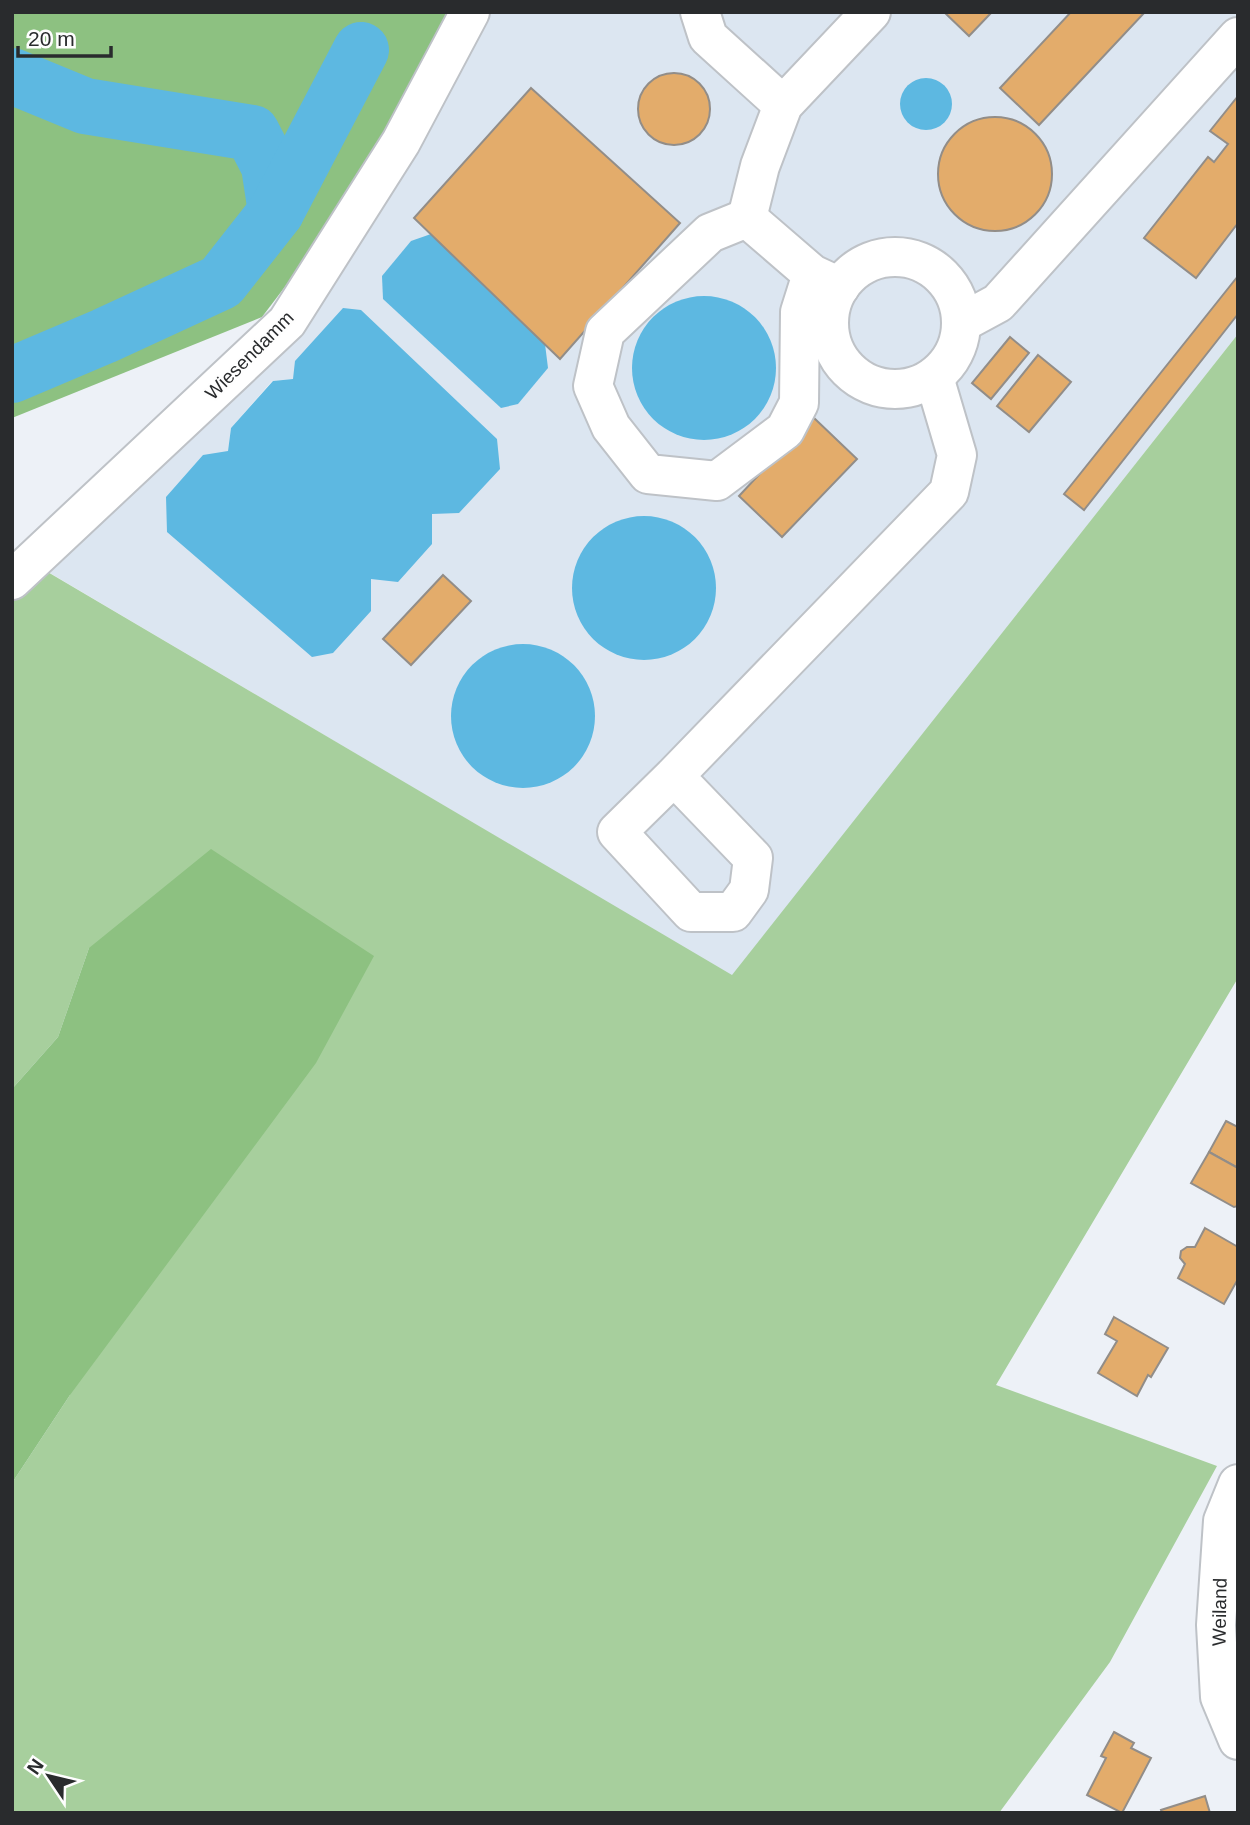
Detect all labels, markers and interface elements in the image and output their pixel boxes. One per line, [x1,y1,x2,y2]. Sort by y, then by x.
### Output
scale bar [18,14,110,58]
text: 20 m [28,27,75,50]
street label: Wiesendamm [201,307,298,404]
street label: Weiland [1208,1578,1231,1646]
north arrow [14,1741,84,1811]
text: N [23,1755,48,1778]

